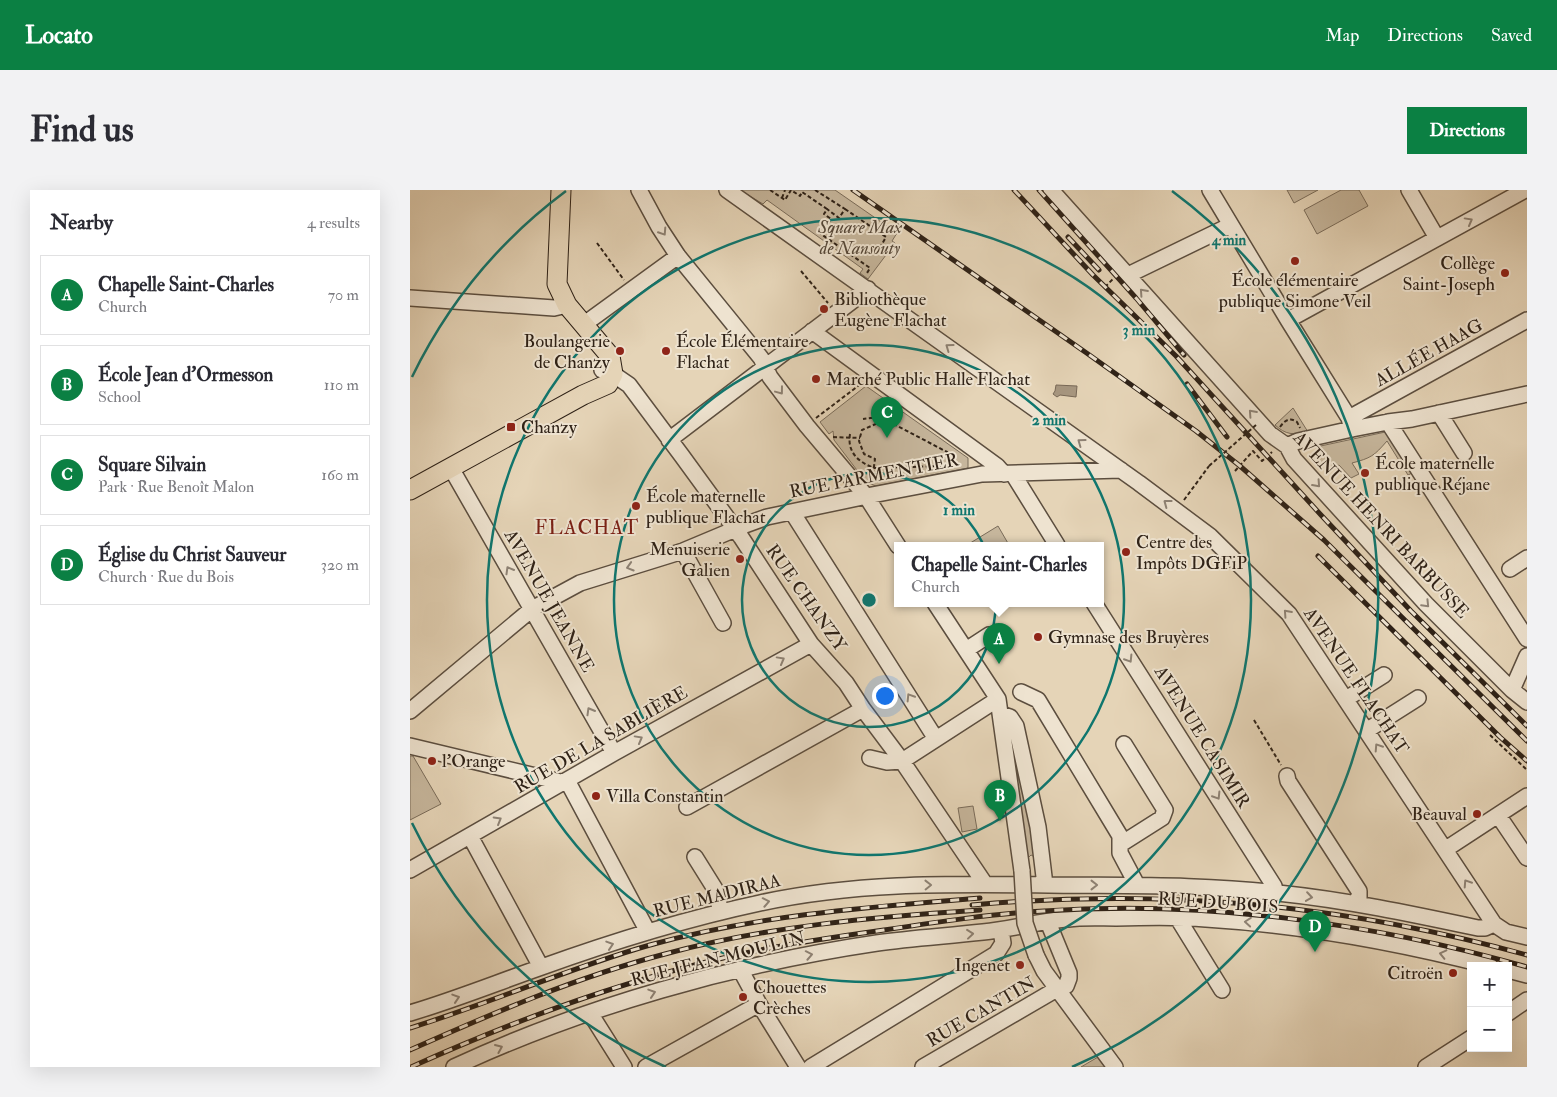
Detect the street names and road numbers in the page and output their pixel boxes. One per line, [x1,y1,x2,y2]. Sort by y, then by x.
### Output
street label: ALLÉE HAAG [1370,314,1487,393]
street label: AVENUE HENRI BARBUSSE [1287,426,1474,623]
street label: RUE PARMENTIER [788,448,962,504]
street label: AVENUE JEANNE [498,525,599,676]
street label: RUE CHANZY [761,540,852,657]
street label: AVENUE FLACHAT [1298,602,1414,759]
street label: AVENUE CASIMIR [1148,661,1256,813]
street label: RUE DE LA SABLIÈRE [510,681,692,799]
street label: RUE MADIRAA [651,869,784,923]
street label: RUE DU BOIS [1157,887,1279,919]
street label: RUE JEAN MOULIN [628,926,808,992]
street label: RUE CANTIN [922,972,1040,1052]

